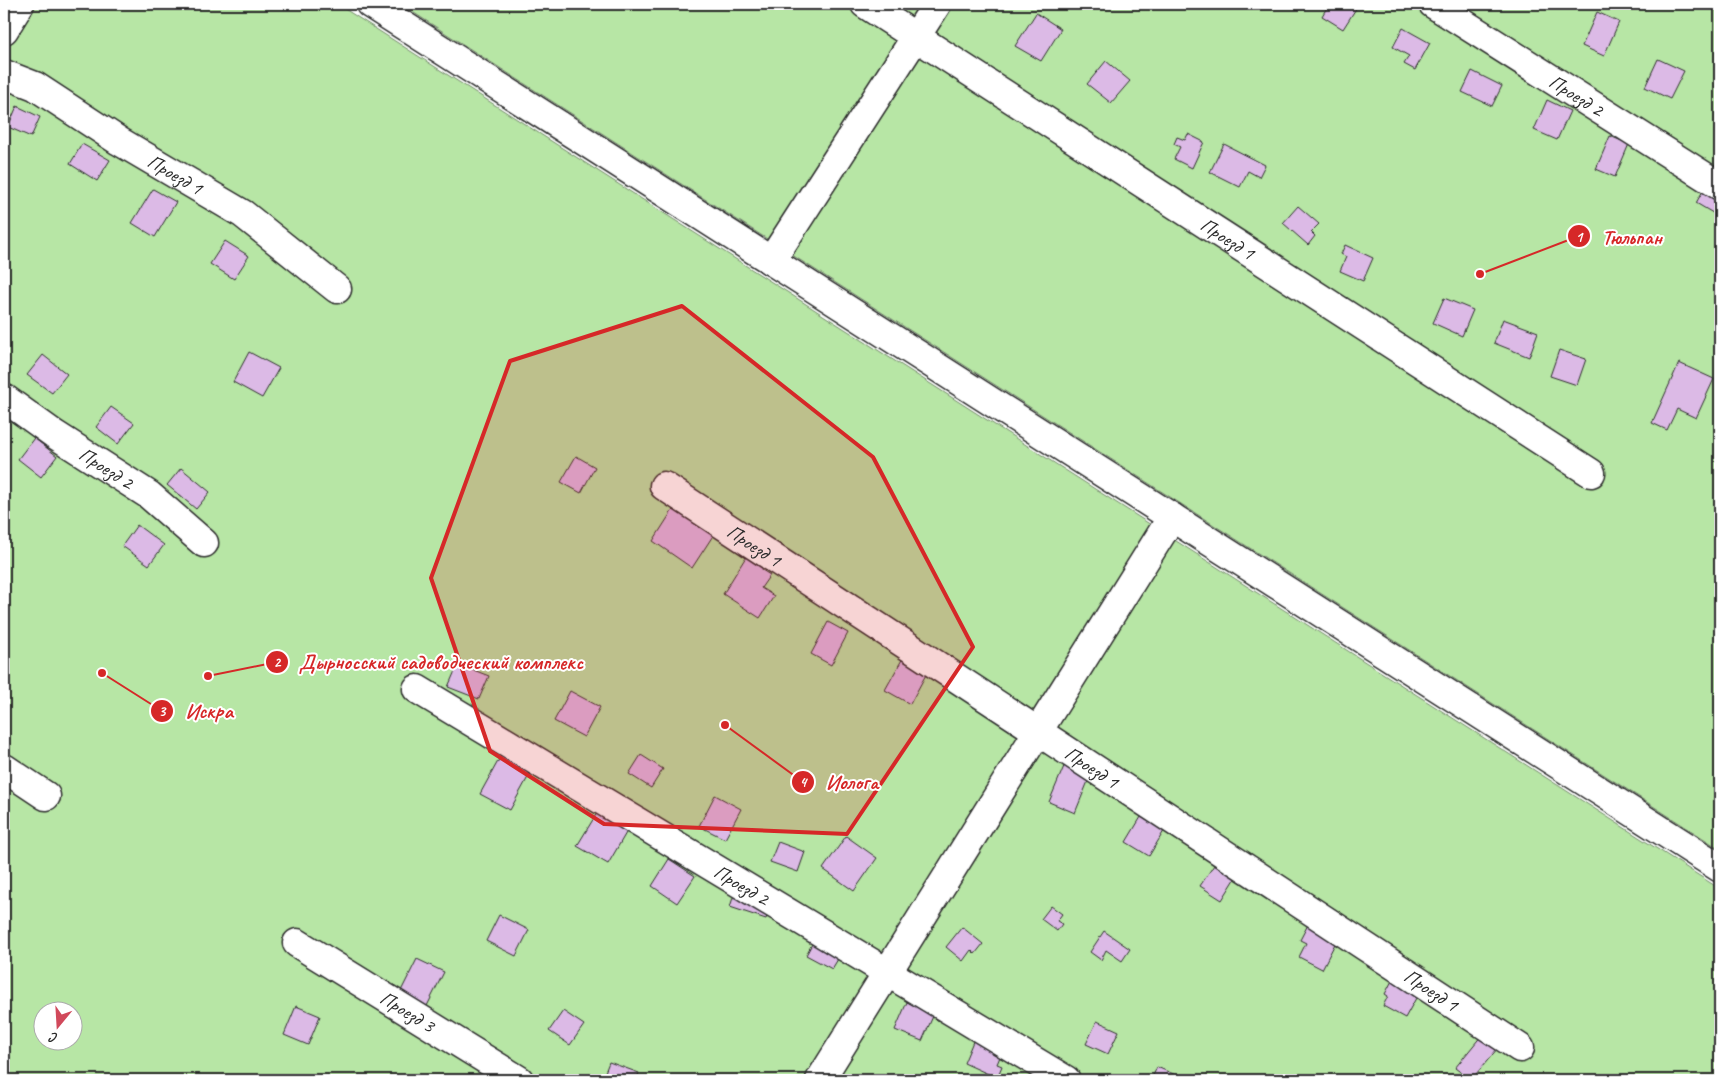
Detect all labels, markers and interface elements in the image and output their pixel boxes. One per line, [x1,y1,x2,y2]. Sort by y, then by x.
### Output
street label: Проезд 2 [1545,68,1610,123]
street label: Проезд 1 [143,148,208,201]
street label: Проезд 1 [1196,212,1261,266]
callout: Тюльпан [1567,218,1672,254]
text: Тюльпан [1602,224,1664,250]
text: 1 [1576,228,1585,247]
street label: Проезд 2 [75,441,140,495]
street label: Проезд 1 [722,518,787,573]
callout: Дырносский садоводческий комплекс [264,644,593,680]
text: Дырносский садоводческий комплекс [299,649,584,675]
text: 2 [274,653,282,672]
callout: Искра [150,693,242,729]
text: Искра [185,698,234,724]
text: 3 [159,702,167,721]
street label: Проезд 1 [1060,740,1125,794]
callout: Иолога [790,764,888,800]
text: Иолога [826,769,880,795]
text: 4 [800,773,809,792]
street label: Проезд 2 [710,858,775,912]
street label: Проезд 1 [1400,963,1464,1017]
street label: Проезд 3 [376,985,441,1039]
north arrow [32,1002,82,1052]
text: С [46,1028,60,1047]

